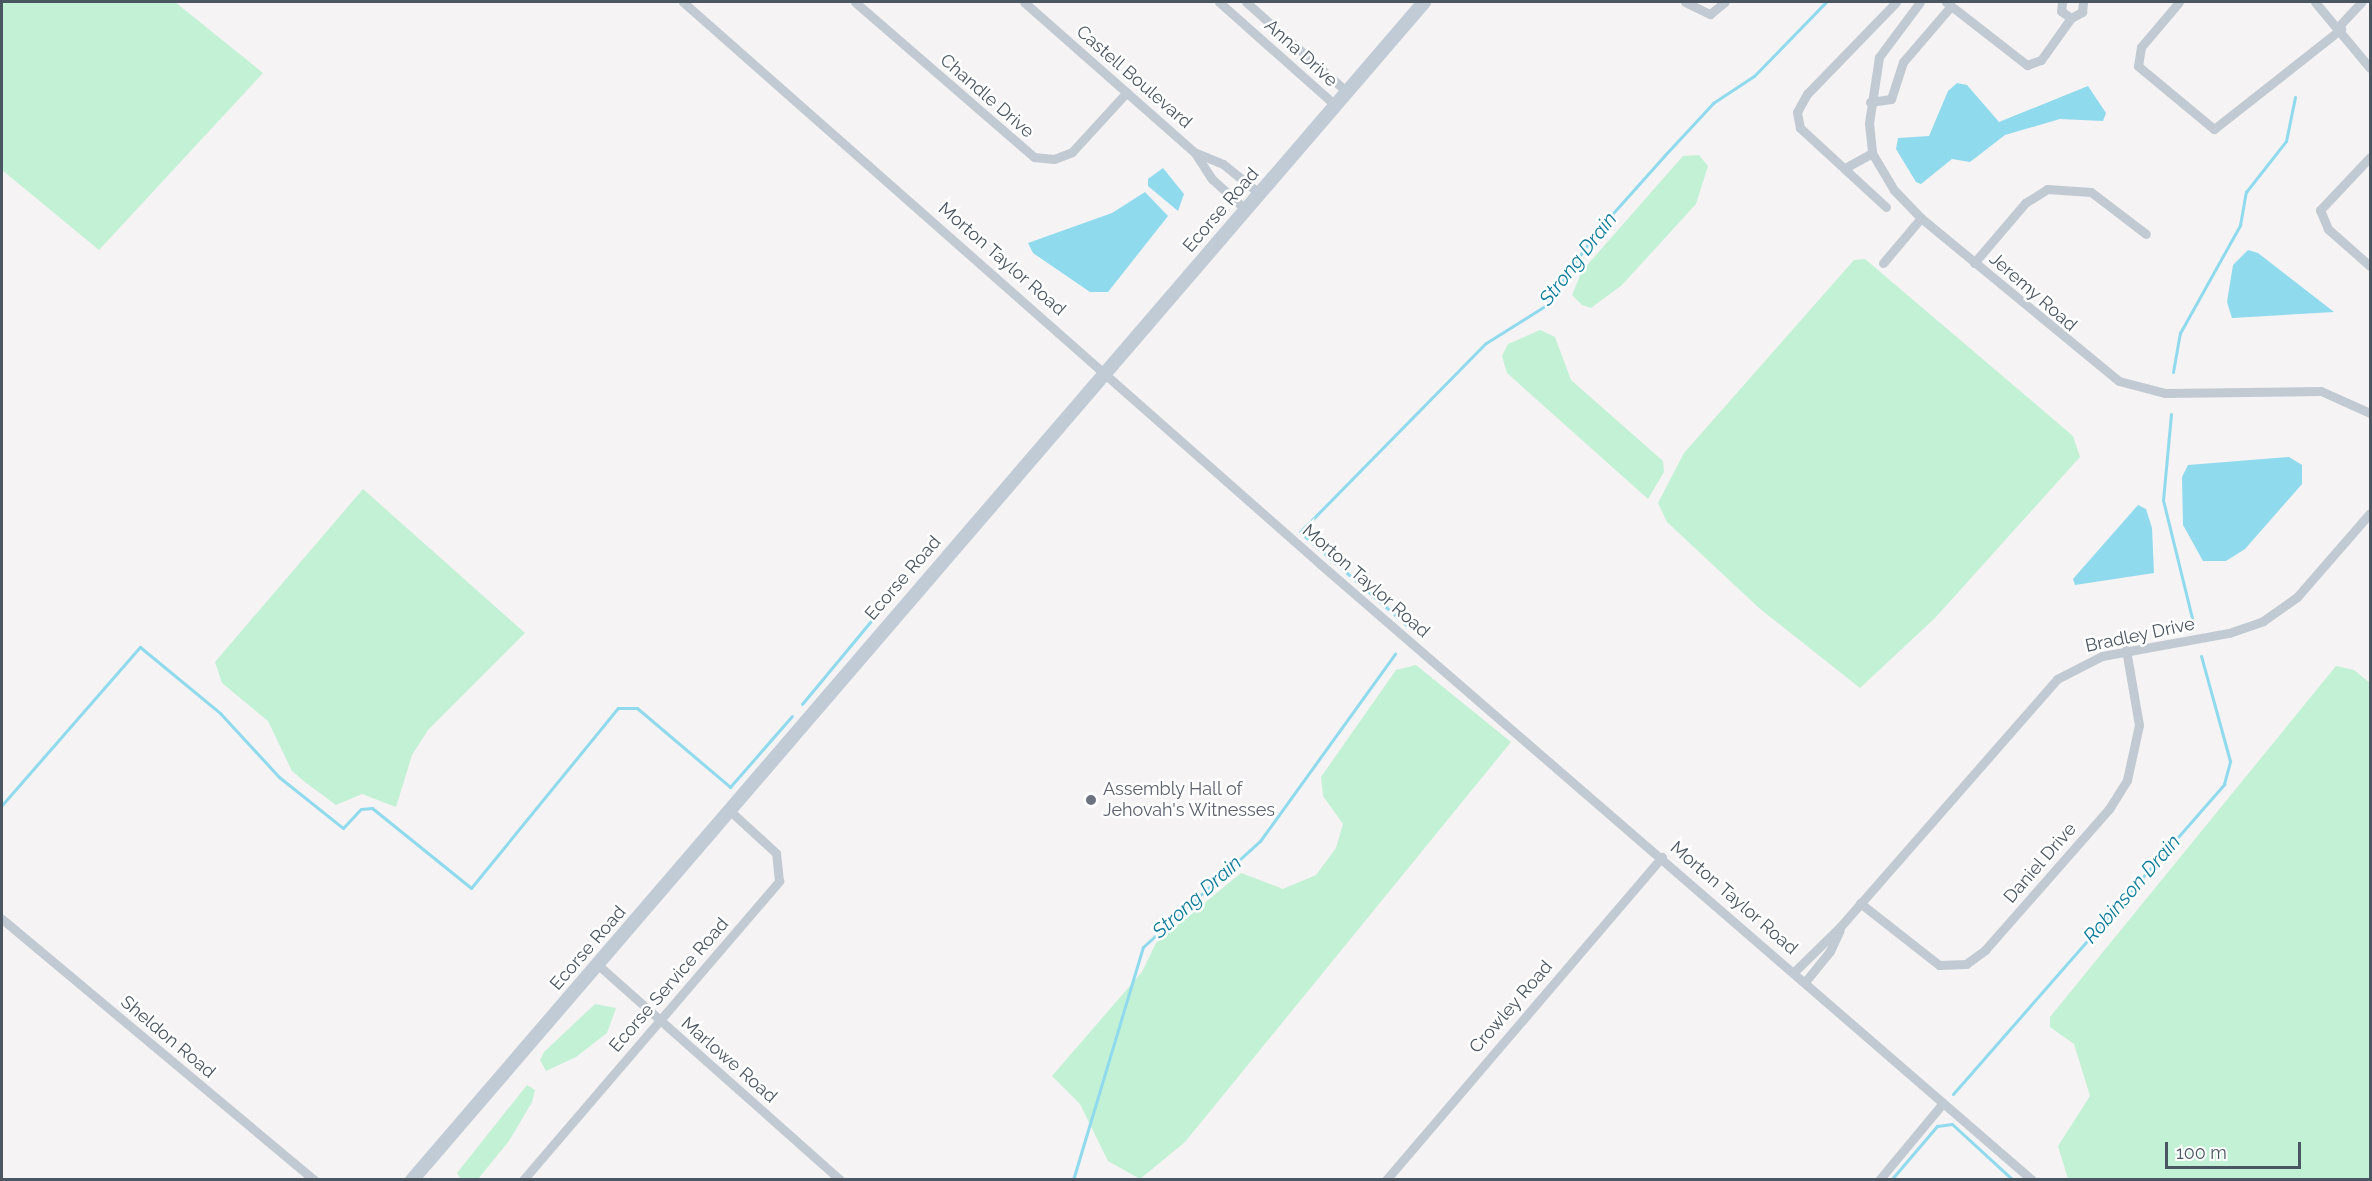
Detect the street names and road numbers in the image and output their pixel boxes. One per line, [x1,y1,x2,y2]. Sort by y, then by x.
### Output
street label: Anna Drive [1260,15,1342,91]
street label: Castell Boulevard [1072,21,1196,133]
street label: Chandle Drive [936,49,1038,143]
street label: Ecorse Road [1179,163,1263,257]
street label: Morton Taylor Road [934,198,1070,320]
street label: Jeremy Road [1985,248,2081,336]
street label: Morton Taylor Road [1298,520,1434,642]
street label: Ecorse Road [861,531,945,625]
street label: Bradley Drive [2083,613,2197,657]
street label: Daniel Drive [1999,818,2081,908]
street label: Morton Taylor Road [1666,837,1802,959]
street label: Ecorse Road [546,901,630,995]
street label: Ecorse Service Road [605,913,733,1057]
street label: Crowley Road [1465,956,1557,1058]
street label: Sheldon Road [116,991,220,1083]
street label: Marlowe Road [677,1013,781,1107]

